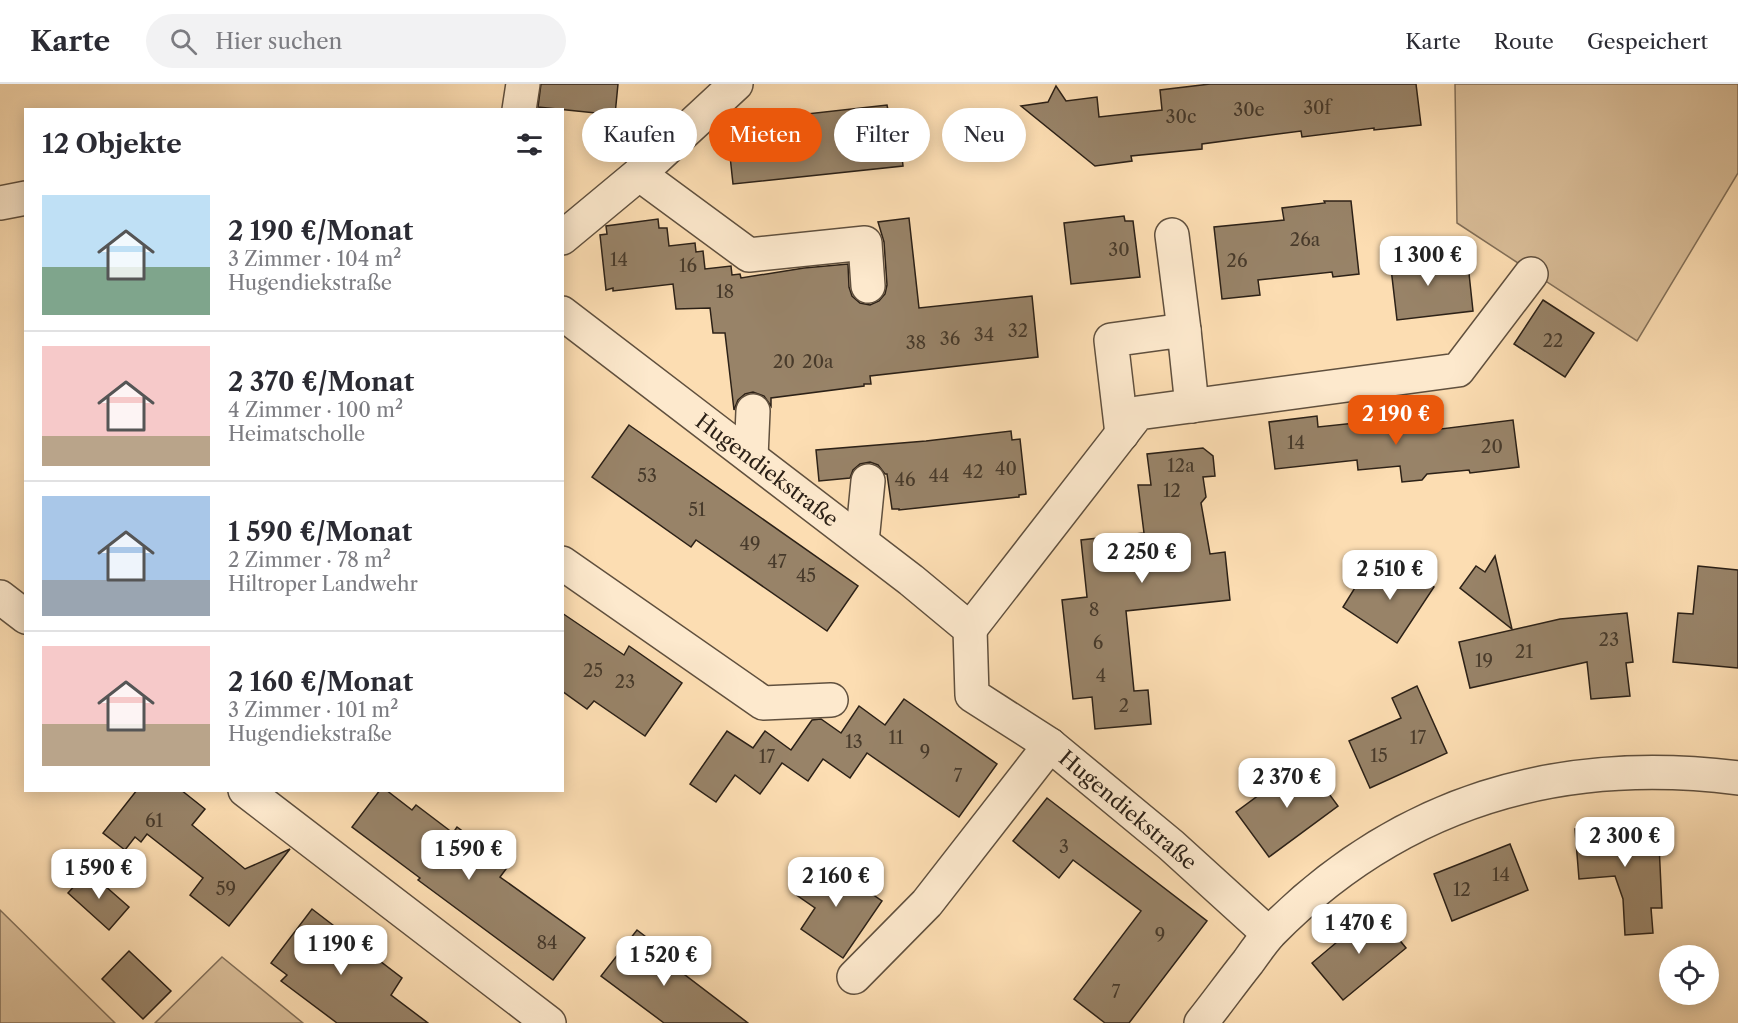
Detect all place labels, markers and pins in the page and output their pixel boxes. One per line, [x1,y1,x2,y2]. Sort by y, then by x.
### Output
pin: 1 300 € [1373,236,1483,287]
pin: 2 190 € [1341,395,1451,446]
pin: 2 250 € [1087,533,1197,584]
pin: 2 510 € [1335,550,1445,601]
pin: 2 370 € [1232,758,1342,809]
pin: 2 300 € [1570,817,1680,868]
pin: 1 590 € [414,830,524,881]
pin: 1 590 € [44,849,154,900]
pin: 2 160 € [781,857,891,908]
pin: 1 470 € [1304,904,1414,955]
pin: 1 190 € [286,925,396,976]
pin: 1 520 € [609,936,719,987]

